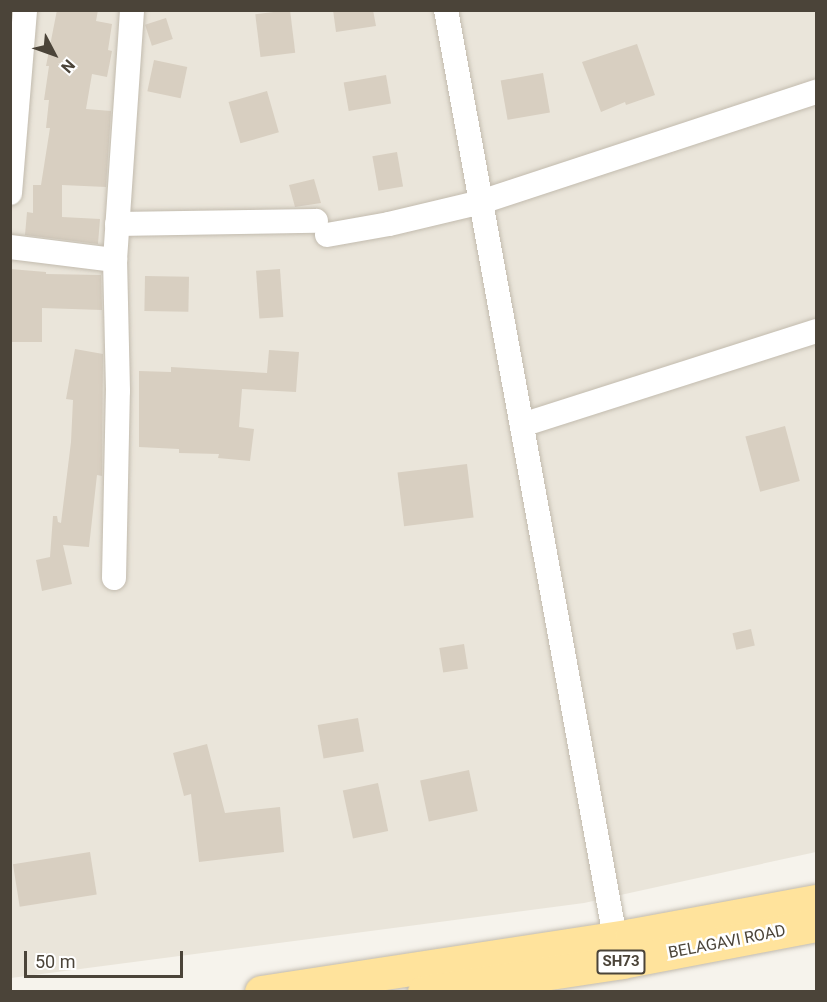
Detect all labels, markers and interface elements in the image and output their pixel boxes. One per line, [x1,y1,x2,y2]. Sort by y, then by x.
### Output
north arrow [24,24,84,84]
text: N [57,56,79,77]
street label: BELAGAVI ROAD [667,921,787,963]
scale bar [27,939,186,977]
road number: SH73 [596,950,646,974]
text: 50 m [35,951,75,972]

